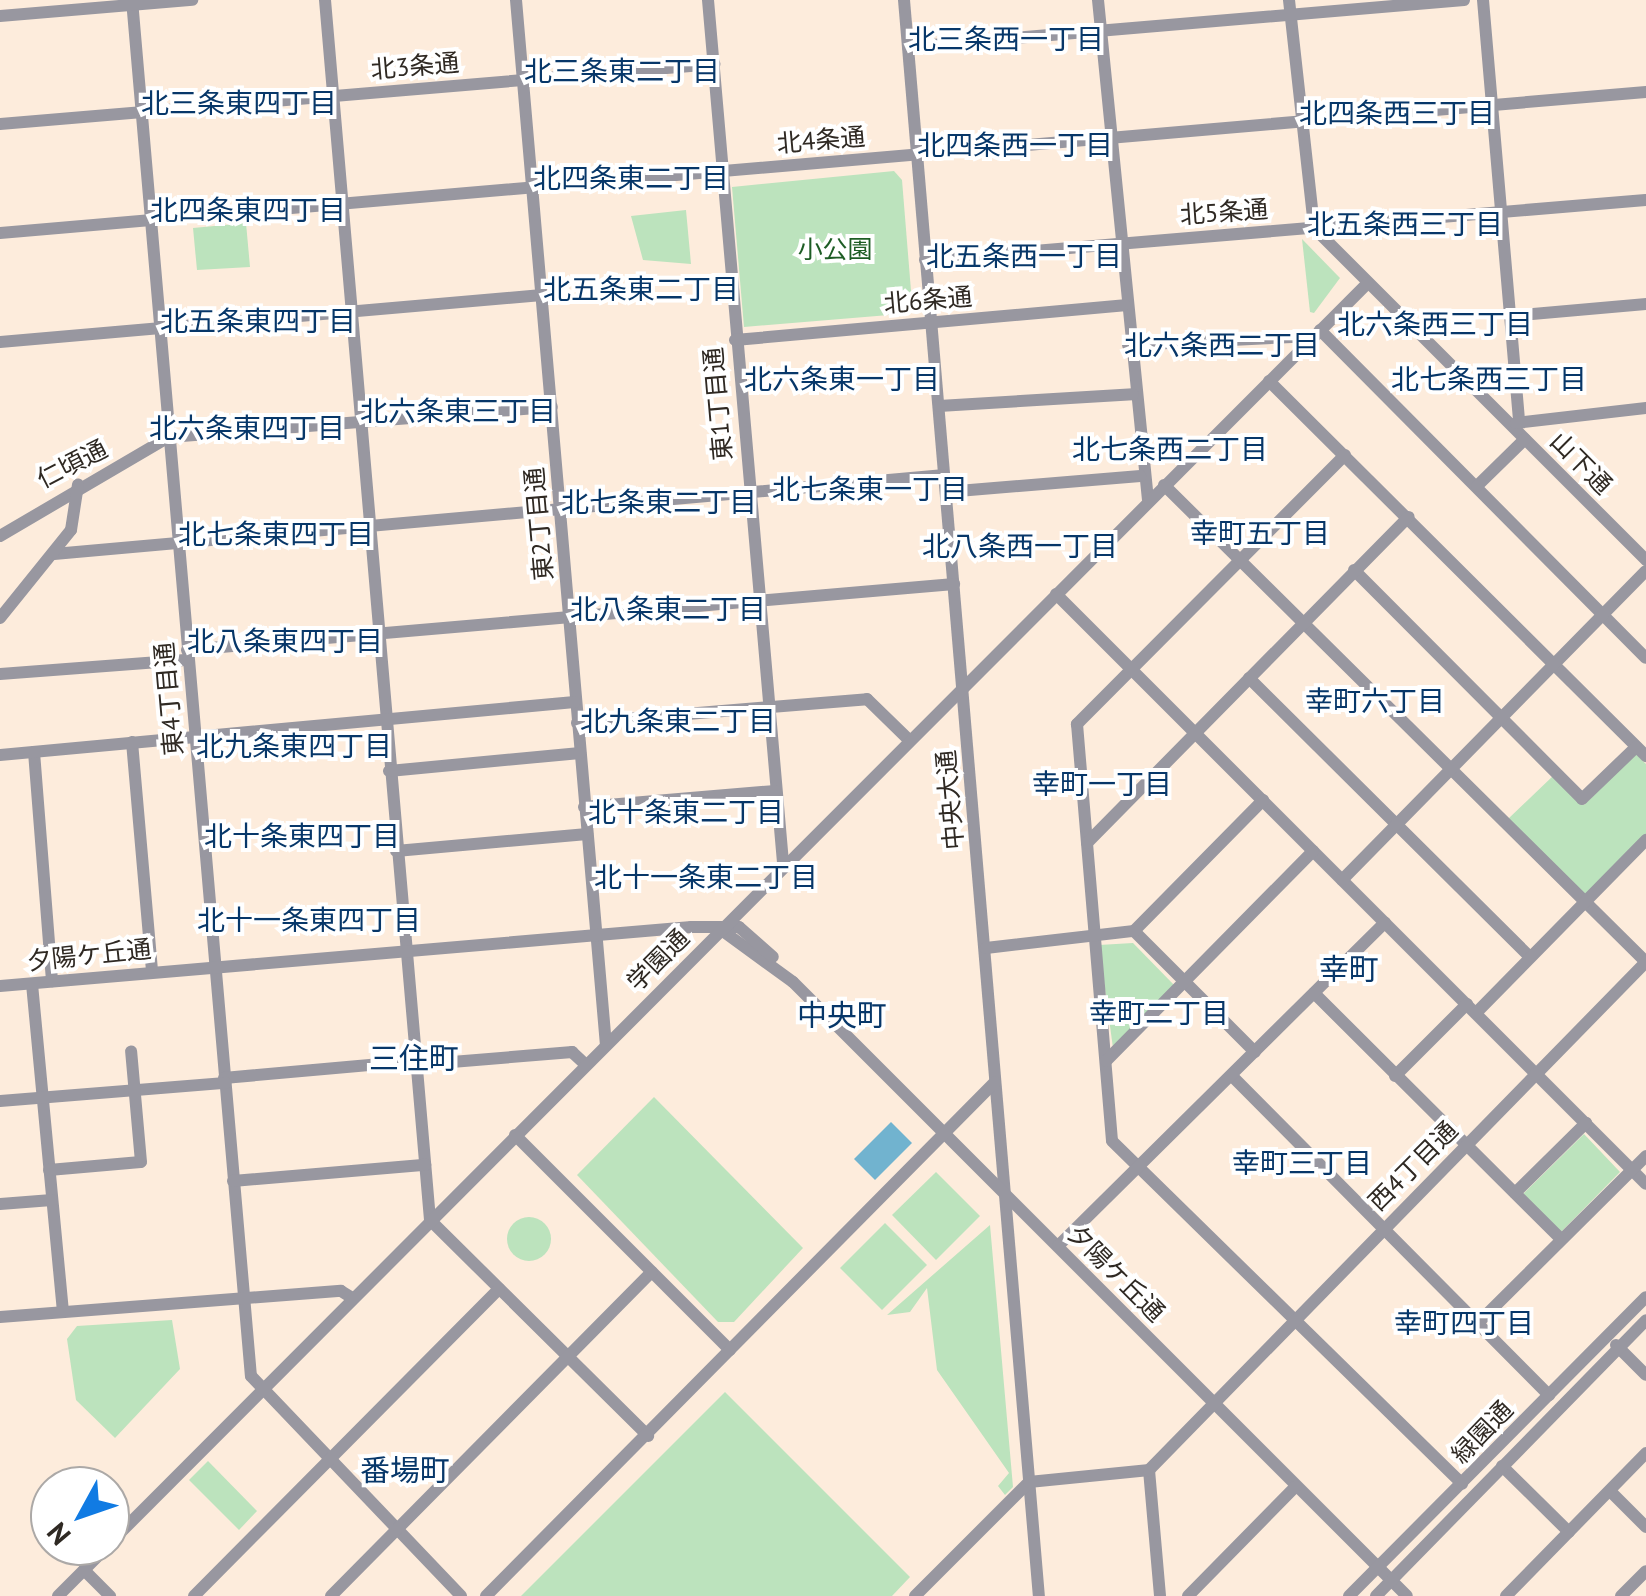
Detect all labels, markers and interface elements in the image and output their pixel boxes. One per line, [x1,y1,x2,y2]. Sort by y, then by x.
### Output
district label: 北三条西一丁目 [908,22,1104,56]
street label: 北3条通 [370,47,460,85]
district label: 北三条東二丁目 [524,54,720,88]
district label: 北三条東四丁目 [141,86,337,120]
district label: 北四条西三丁目 [1299,96,1495,130]
street label: 北4条通 [776,121,866,159]
district label: 北四条西一丁目 [917,128,1113,162]
district label: 北四条東二丁目 [533,161,729,195]
district label: 北四条東四丁目 [150,193,346,227]
street label: 北5条通 [1179,194,1269,230]
district label: 北五条西三丁目 [1307,207,1503,241]
park label: 小公園 [798,234,872,264]
district label: 北五条西一丁目 [926,239,1122,273]
district label: 北五条東二丁目 [543,272,739,306]
street label: 北6条通 [883,281,973,319]
district label: 北五条東四丁目 [160,304,356,338]
district label: 北六条西三丁目 [1337,307,1533,341]
district label: 北六条西二丁目 [1124,328,1320,362]
street label: 東1丁目通 [698,346,738,462]
district label: 北六条東一丁目 [744,362,940,396]
district label: 北七条西三丁目 [1391,362,1587,396]
district label: 北六条東三丁目 [360,394,556,428]
district label: 北六条東四丁目 [149,411,345,445]
street label: 山下通 [1544,426,1618,500]
district label: 北七条西二丁目 [1072,432,1268,466]
street label: 仁頃通 [32,434,112,494]
street label: 東2丁目通 [519,466,559,582]
district label: 北七条東一丁目 [772,472,968,506]
district label: 北七条東二丁目 [561,485,757,519]
district label: 幸町五丁目 [1190,516,1330,550]
district label: 北七条東四丁目 [178,517,374,551]
district label: 北八条西一丁目 [922,529,1118,563]
district label: 北八条東二丁目 [570,592,766,626]
district label: 北八条東四丁目 [187,624,383,658]
street label: 東4丁目通 [149,641,189,757]
district label: 幸町六丁目 [1305,684,1445,718]
district label: 北九条東二丁目 [580,704,776,738]
district label: 北九条東四丁目 [196,729,392,763]
street label: 中央大通 [931,749,969,851]
district label: 幸町一丁目 [1032,767,1172,801]
district label: 北十条東二丁目 [588,795,784,829]
district label: 北十条東四丁目 [204,819,400,853]
district label: 北十一条東二丁目 [594,860,818,894]
district label: 北十一条東四丁目 [197,903,421,937]
street label: 学園通 [621,923,695,997]
street label: 夕陽ケ丘通 [25,934,153,976]
district label: 幸町 [1319,951,1379,987]
district label: 幸町二丁目 [1089,996,1229,1030]
district label: 中央町 [797,997,887,1033]
district label: 三住町 [369,1040,459,1076]
street label: 西4丁目通 [1362,1115,1464,1217]
district label: 幸町三丁目 [1232,1146,1372,1180]
street label: 夕陽ケ丘通 [1061,1218,1171,1328]
district label: 幸町四丁目 [1394,1306,1534,1340]
street label: 緑園通 [1445,1395,1519,1469]
district label: 番場町 [360,1452,450,1488]
north arrow [30,1466,130,1566]
text: N [38,1515,78,1553]

